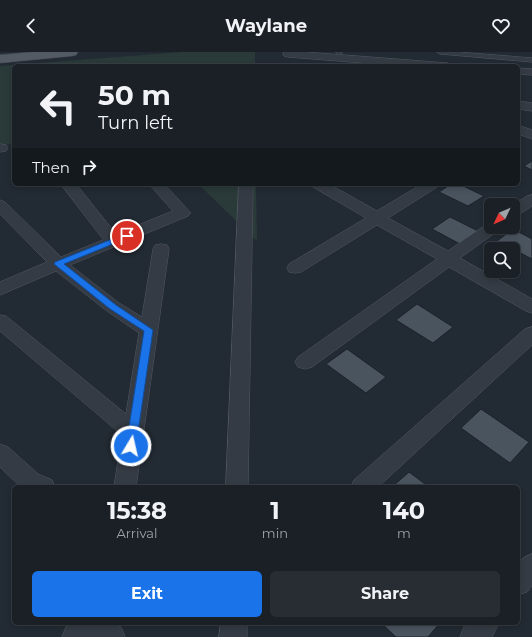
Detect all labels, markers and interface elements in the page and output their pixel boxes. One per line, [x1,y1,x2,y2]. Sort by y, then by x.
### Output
icon: back [20,15,42,37]
text: Waylane [225,15,307,37]
icon: heart [490,15,512,37]
text: 50 m [98,78,171,112]
icon: left [32,80,84,132]
text: Turn left [98,112,173,134]
icon: right [78,156,100,178]
text: Then [32,158,70,177]
north arrow [484,198,520,234]
map controls [484,198,520,278]
pin [110,219,144,253]
icon: arrive [116,225,138,247]
button: search [484,242,520,278]
position arrow [110,425,152,467]
text: 15:38 [107,496,167,525]
text: 1 [270,496,280,525]
text: 140 [383,496,425,525]
text: Arrival [116,525,157,541]
text: min [262,525,288,541]
text: m [397,525,411,541]
button: Exit [32,571,262,617]
button: Share [270,571,500,617]

